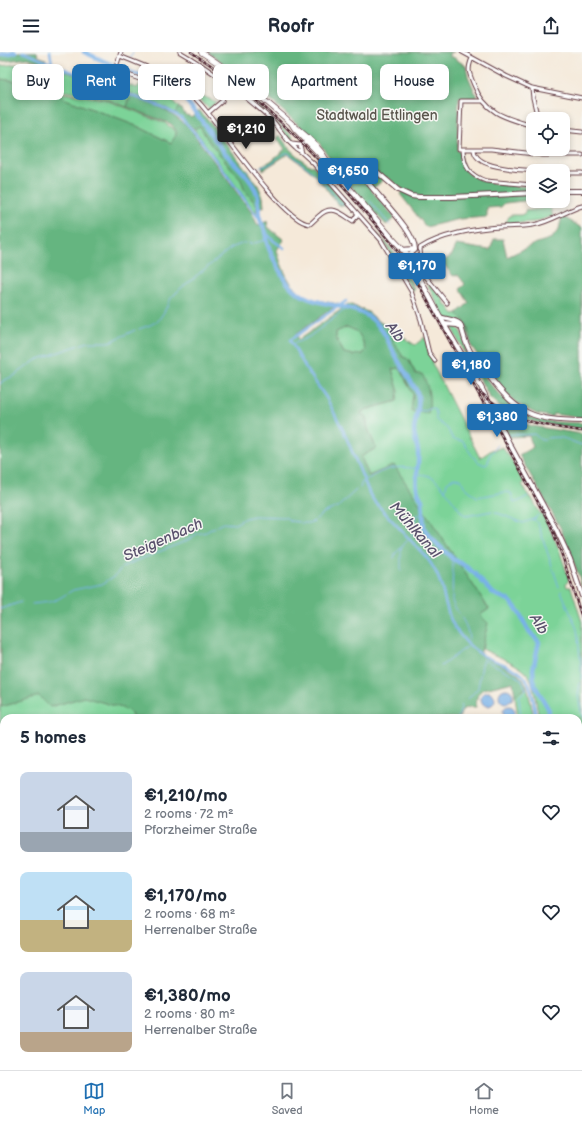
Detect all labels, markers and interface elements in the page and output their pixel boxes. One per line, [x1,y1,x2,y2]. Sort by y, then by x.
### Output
icon: menu [20,15,42,37]
icon: share [540,15,562,37]
text: Roofr [268,16,314,37]
chip: Buy [12,64,64,100]
chip: Rent [72,64,130,100]
chip: Filters [138,64,205,100]
chip: New [213,64,269,100]
chip: Apartment [277,64,372,100]
chip: House [380,64,449,100]
park label: Stadtwald Ettlingen [316,107,438,124]
map controls [526,112,570,208]
button: locate [526,112,570,156]
pin: €1,210 [213,116,279,150]
text: €1,210 [226,121,266,137]
pin: €1,650 [315,158,381,192]
text: €1,650 [327,163,369,179]
button: layers [526,164,570,208]
pin: €1,170 [384,253,450,287]
text: €1,170 [398,258,436,274]
water label: Alb [381,317,409,346]
pin: €1,180 [438,352,504,386]
text: €1,180 [451,357,491,373]
pin: €1,380 [464,404,530,438]
text: €1,380 [476,409,518,425]
water label: Mühlkanal [385,498,445,563]
water label: Steigenbach [120,514,206,566]
water label: Alb [525,609,553,638]
icon: filters [540,727,562,749]
text: 5 homes [20,728,86,748]
text: €1,210/mo [144,786,227,806]
icon: home [52,788,100,836]
icon: heart [540,801,562,823]
text: 2 rooms · 72 m² [144,806,234,822]
text: Pforzheimer Straße [144,822,257,838]
text: €1,170/mo [144,886,227,906]
icon: home [52,888,100,936]
icon: heart [540,901,562,923]
text: 2 rooms · 68 m² [144,906,235,922]
text: Herrenalber Straße [144,922,257,938]
text: €1,380/mo [144,986,231,1006]
icon: home [52,988,100,1036]
icon: heart [540,1001,562,1023]
text: 2 rooms · 80 m² [144,1006,235,1022]
text: Herrenalber Straße [144,1022,257,1038]
tab: Map [83,1080,105,1117]
tab: Saved [272,1080,303,1117]
tab: Home [469,1080,499,1117]

